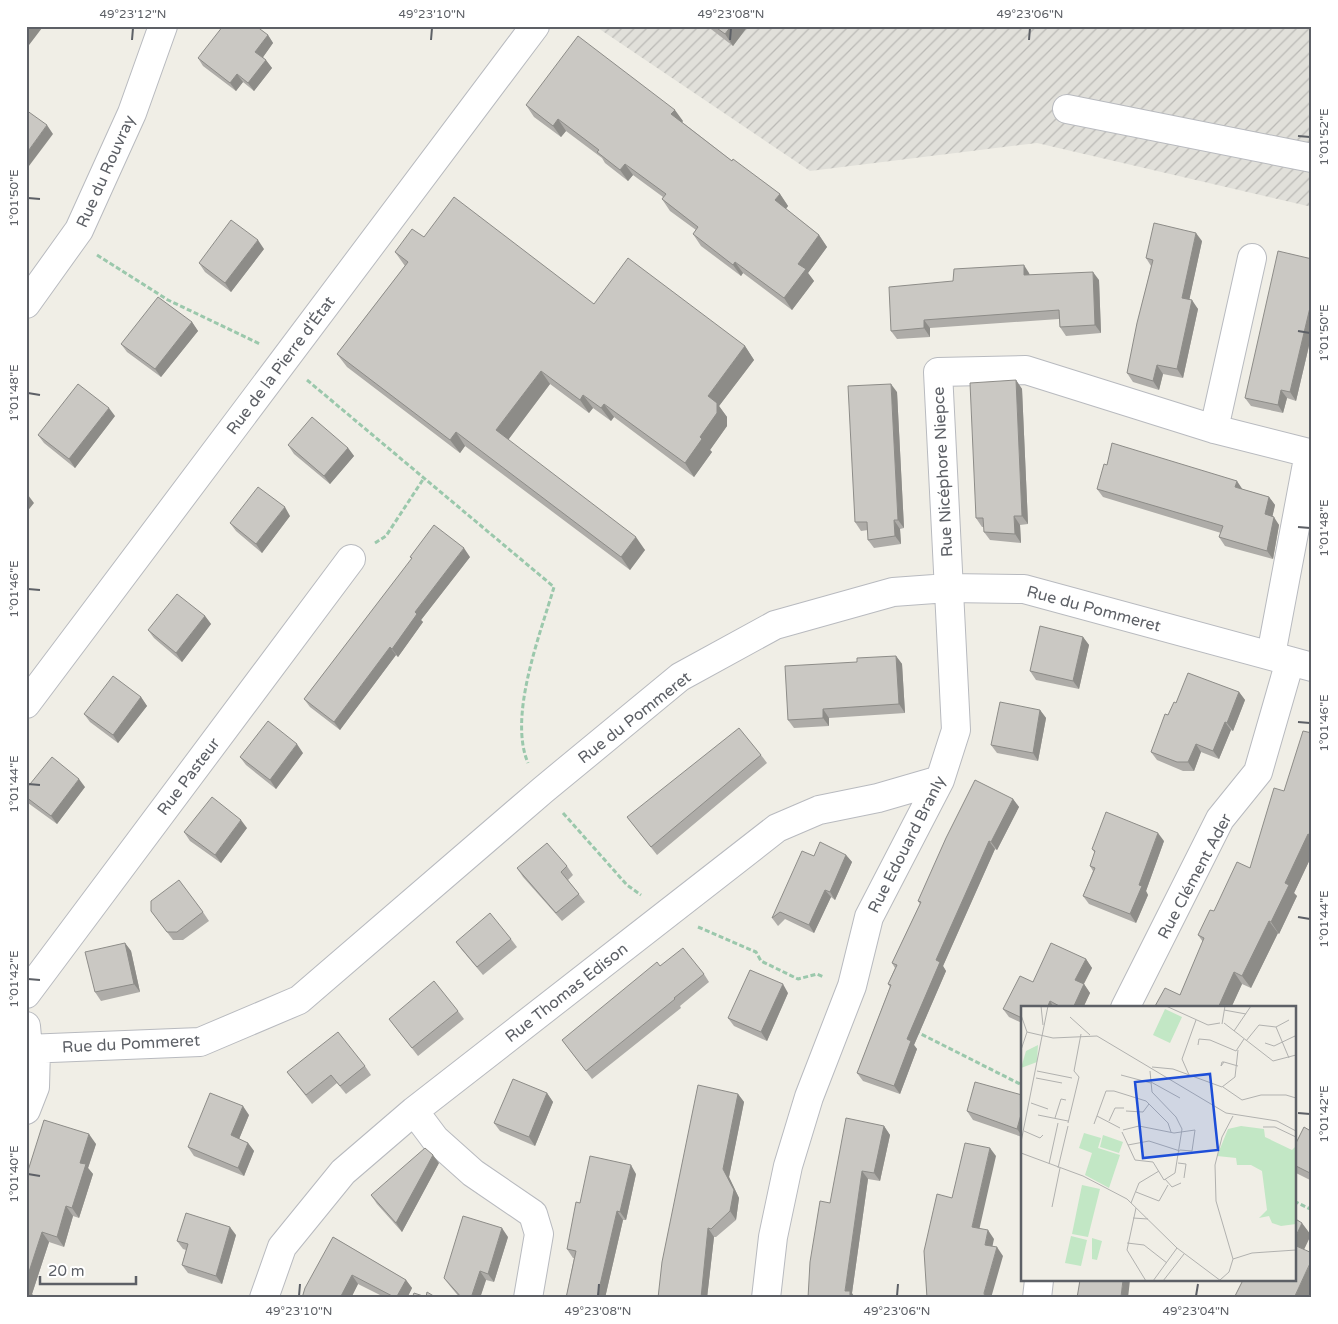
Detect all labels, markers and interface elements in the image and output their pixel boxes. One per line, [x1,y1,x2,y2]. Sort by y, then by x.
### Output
text: 49°23'12"N [100,7,167,21]
text: 49°23'10"N [399,7,466,21]
text: 49°23'08"N [698,7,765,21]
text: 49°23'06"N [997,7,1064,21]
text: 1°01'52"E [1317,108,1331,166]
street label: Rue du Rouvray [72,112,140,231]
text: 1°01'50"E [7,169,21,227]
street label: Rue de la Pierre d'État [222,292,339,439]
text: 1°01'50"E [1317,304,1331,362]
text: 1°01'48"E [7,364,21,422]
street label: Rue Nicéphore Niepce [929,386,957,558]
text: 1°01'48"E [1317,499,1331,557]
text: 1°01'46"E [7,560,21,618]
street label: Rue du Pommeret [1024,581,1163,636]
street label: Rue du Pommeret [574,667,695,768]
text: 1°01'46"E [1317,694,1331,752]
street label: Rue Pasteur [153,733,225,819]
text: 1°01'44"E [7,755,21,813]
street label: Rue Edouard Branly [864,772,950,916]
street label: Rue Clément Ader [1153,810,1237,943]
text: 1°01'44"E [1317,890,1331,948]
street label: Rue Thomas Edison [501,939,632,1047]
text: 1°01'42"E [7,950,21,1008]
inset map [1021,1006,1296,1282]
street label: Rue du Pommeret [62,1030,201,1058]
text: 1°01'42"E [1317,1085,1331,1143]
text: 1°01'40"E [7,1145,21,1203]
scale bar [40,1254,136,1286]
text: 20 m [48,1262,85,1280]
text: 49°23'10"N [266,1304,333,1318]
text: 49°23'08"N [565,1304,632,1318]
text: 49°23'06"N [864,1304,931,1318]
text: 49°23'04"N [1163,1304,1230,1318]

